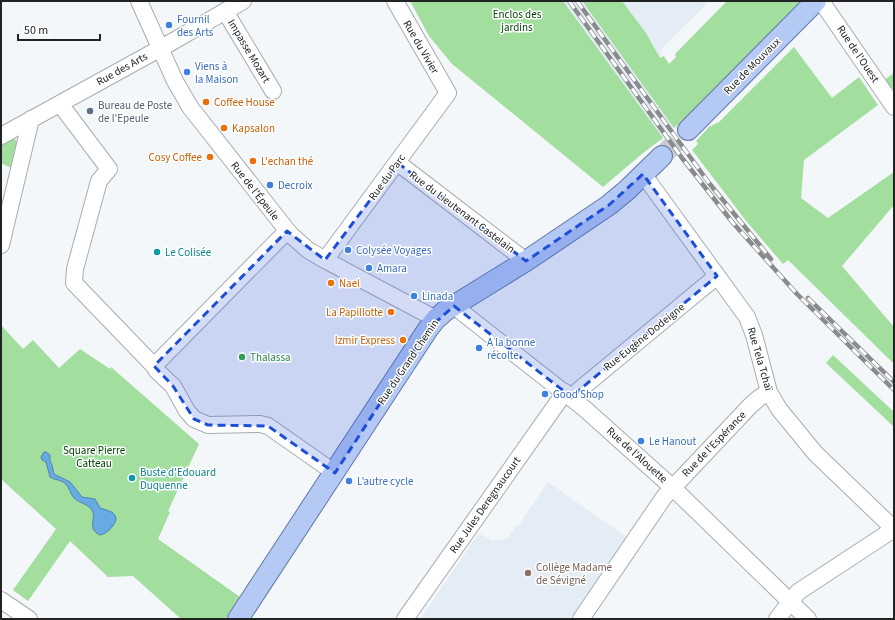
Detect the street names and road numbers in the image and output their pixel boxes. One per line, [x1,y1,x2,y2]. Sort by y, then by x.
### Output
street label: Impasse Mozart [224,16,274,86]
street label: Rue du Vivier [400,17,443,77]
street label: Rue de l'Ouest [833,22,883,86]
street label: Rue de Mouvaux [720,34,784,98]
street label: Rue des Arts [94,49,151,89]
street label: Rue du Parc [365,151,409,203]
street label: Rue de l'Épeule [227,158,283,224]
street label: Rue du Lieutenant Castelain [406,167,518,257]
street label: Rue Eugène Dodeigne [600,299,688,374]
street label: Rue du Grand Chemin [374,316,442,408]
street label: Rue Tela Tchaï [744,325,776,393]
street label: Rue de l'Espérance [679,407,750,480]
street label: Rue de l'Alouette [603,424,671,487]
street label: Rue Jules Deregnaucourt [446,453,524,556]

